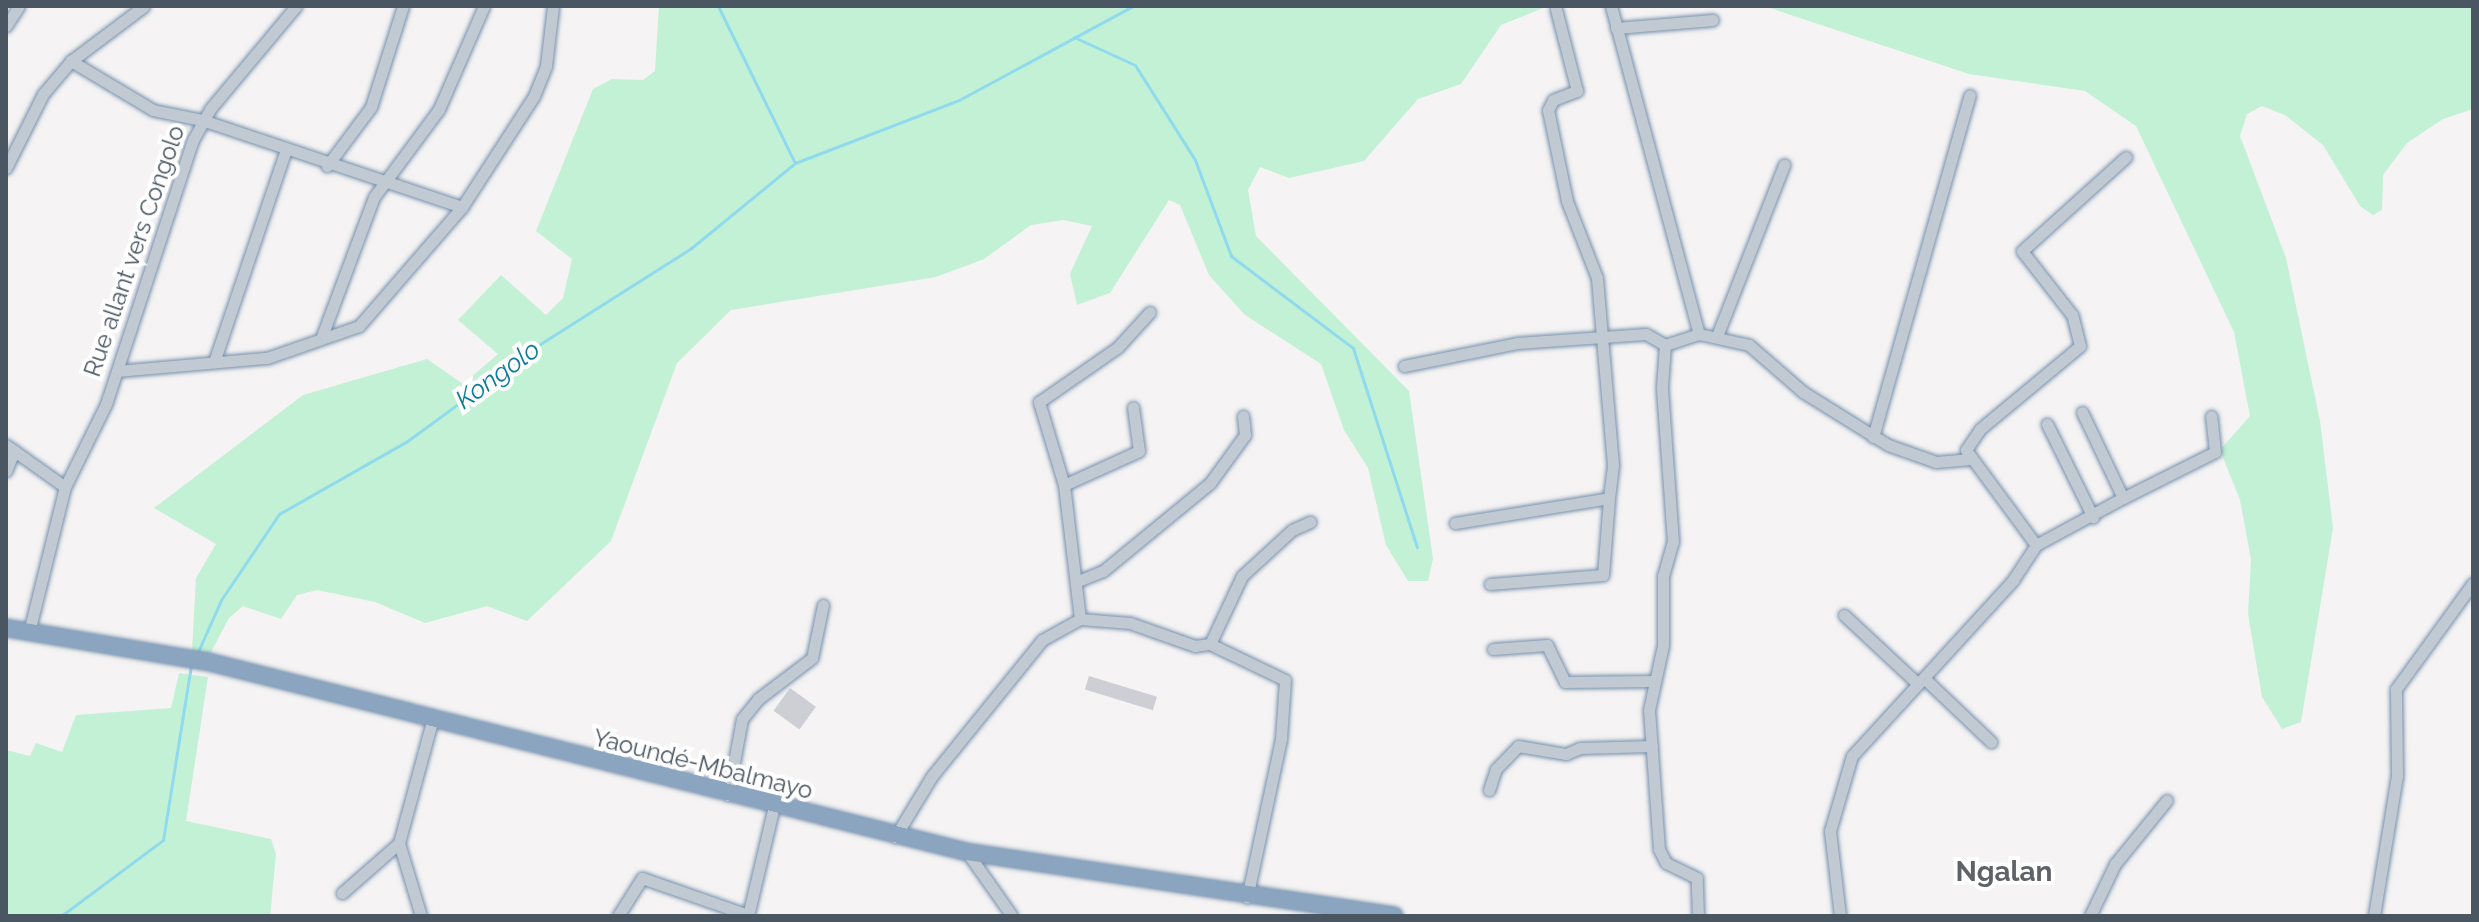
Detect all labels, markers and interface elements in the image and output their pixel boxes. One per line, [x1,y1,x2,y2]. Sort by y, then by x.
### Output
street label: Rue allant vers Congolo [77,121,191,381]
water label: Kongolo [450,334,546,416]
street label: Yaoundé-Mbalmayo [590,723,816,805]
district label: Ngalan [1956,855,2052,889]

